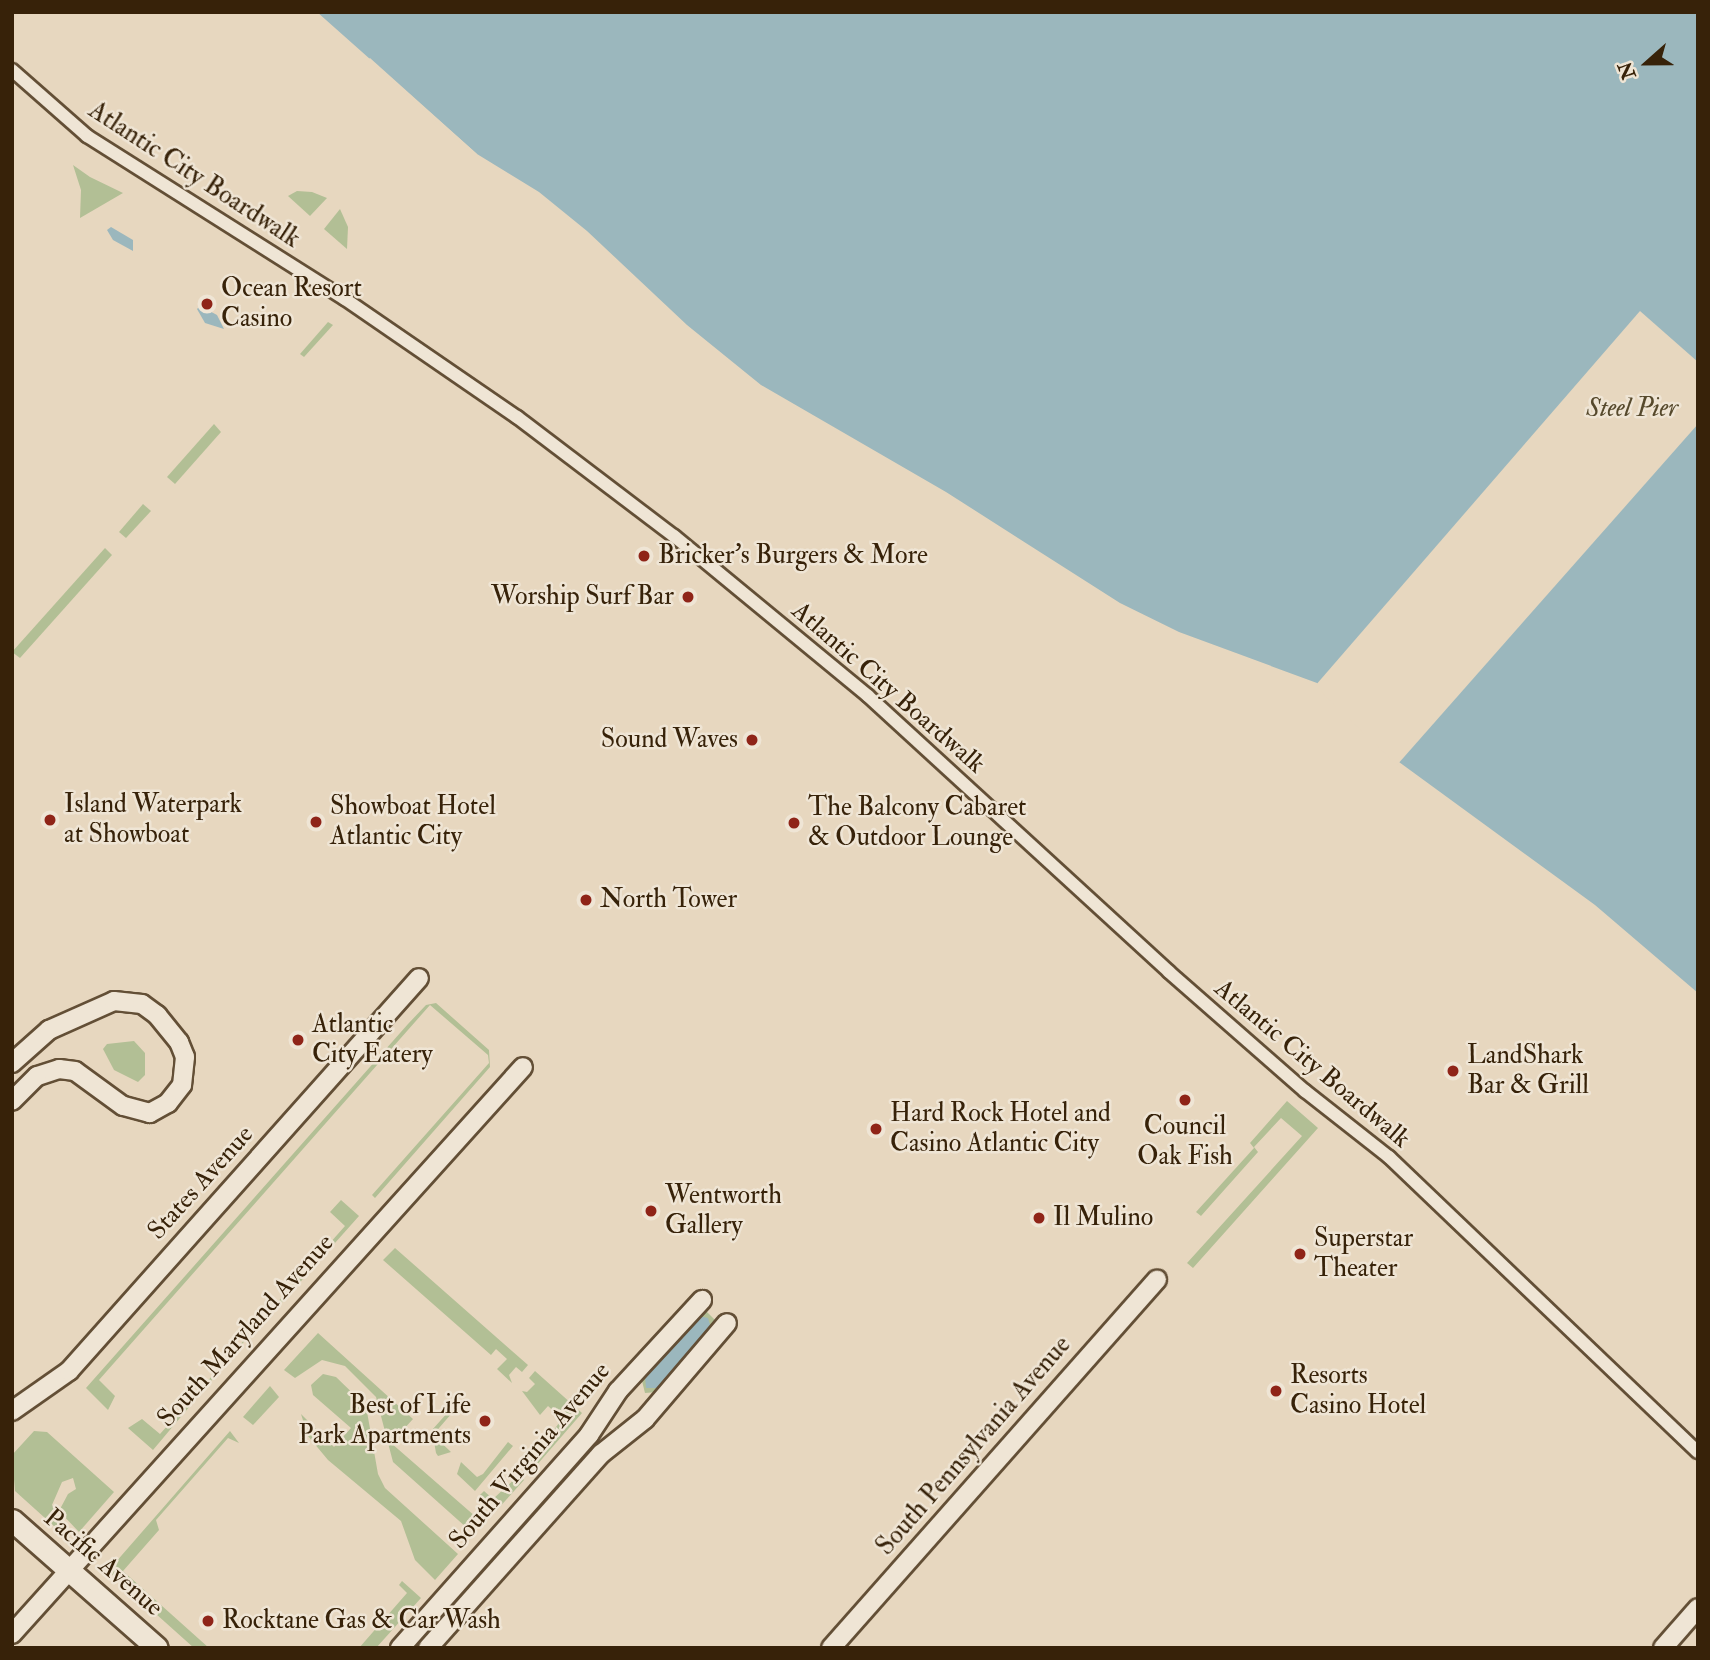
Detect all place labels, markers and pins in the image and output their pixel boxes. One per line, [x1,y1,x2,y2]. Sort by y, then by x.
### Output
place label: Ocean Resort Casino [221,273,362,334]
marker: Ocean Resort Casino [199,296,215,312]
place label: Bricker's Burgers & More [658,540,928,572]
marker: Bricker's Burgers & More [636,548,652,564]
place label: Worship Surf Bar [491,581,674,613]
marker: Worship Surf Bar [680,589,696,605]
place label: Sound Waves [601,724,738,756]
marker: Sound Waves [744,732,760,748]
place label: Island Waterpark at Showboat [64,789,242,850]
place label: Showboat Hotel Atlantic City [330,791,496,852]
place label: The Balcony Cabaret & Outdoor Lounge [808,792,1026,854]
marker: Island Waterpark at Showboat [42,812,58,828]
marker: Showboat Hotel Atlantic City [308,814,324,830]
marker: The Balcony Cabaret & Outdoor Lounge [786,815,802,831]
place label: North Tower [600,884,737,916]
marker: North Tower [578,892,594,908]
place label: Atlantic City Eatery [312,1009,433,1070]
marker: Atlantic City Eatery [290,1032,306,1048]
place label: LandShark Bar & Grill [1467,1040,1589,1102]
marker: LandShark Bar & Grill [1445,1063,1461,1079]
marker: Council Oak Fish [1177,1092,1193,1108]
place label: Hard Rock Hotel and Casino Atlantic City [890,1098,1111,1160]
place label: Council Oak Fish [1137,1111,1233,1172]
marker: Hard Rock Hotel and Casino Atlantic City [868,1121,884,1137]
place label: Wentworth Gallery [665,1180,782,1242]
place label: Il Mulino [1053,1202,1153,1234]
marker: Wentworth Gallery [643,1203,659,1219]
marker: Il Mulino [1031,1210,1047,1226]
place label: Superstar Theater [1314,1223,1413,1284]
marker: Superstar Theater [1292,1246,1308,1262]
place label: Resorts Casino Hotel [1290,1360,1426,1422]
marker: Resorts Casino Hotel [1268,1383,1284,1399]
place label: Best of Life Park Apartments [298,1390,471,1452]
marker: Best of Life Park Apartments [477,1413,493,1429]
place label: Rocktane Gas & Car Wash [222,1605,501,1637]
marker: Rocktane Gas & Car Wash [200,1613,216,1629]

